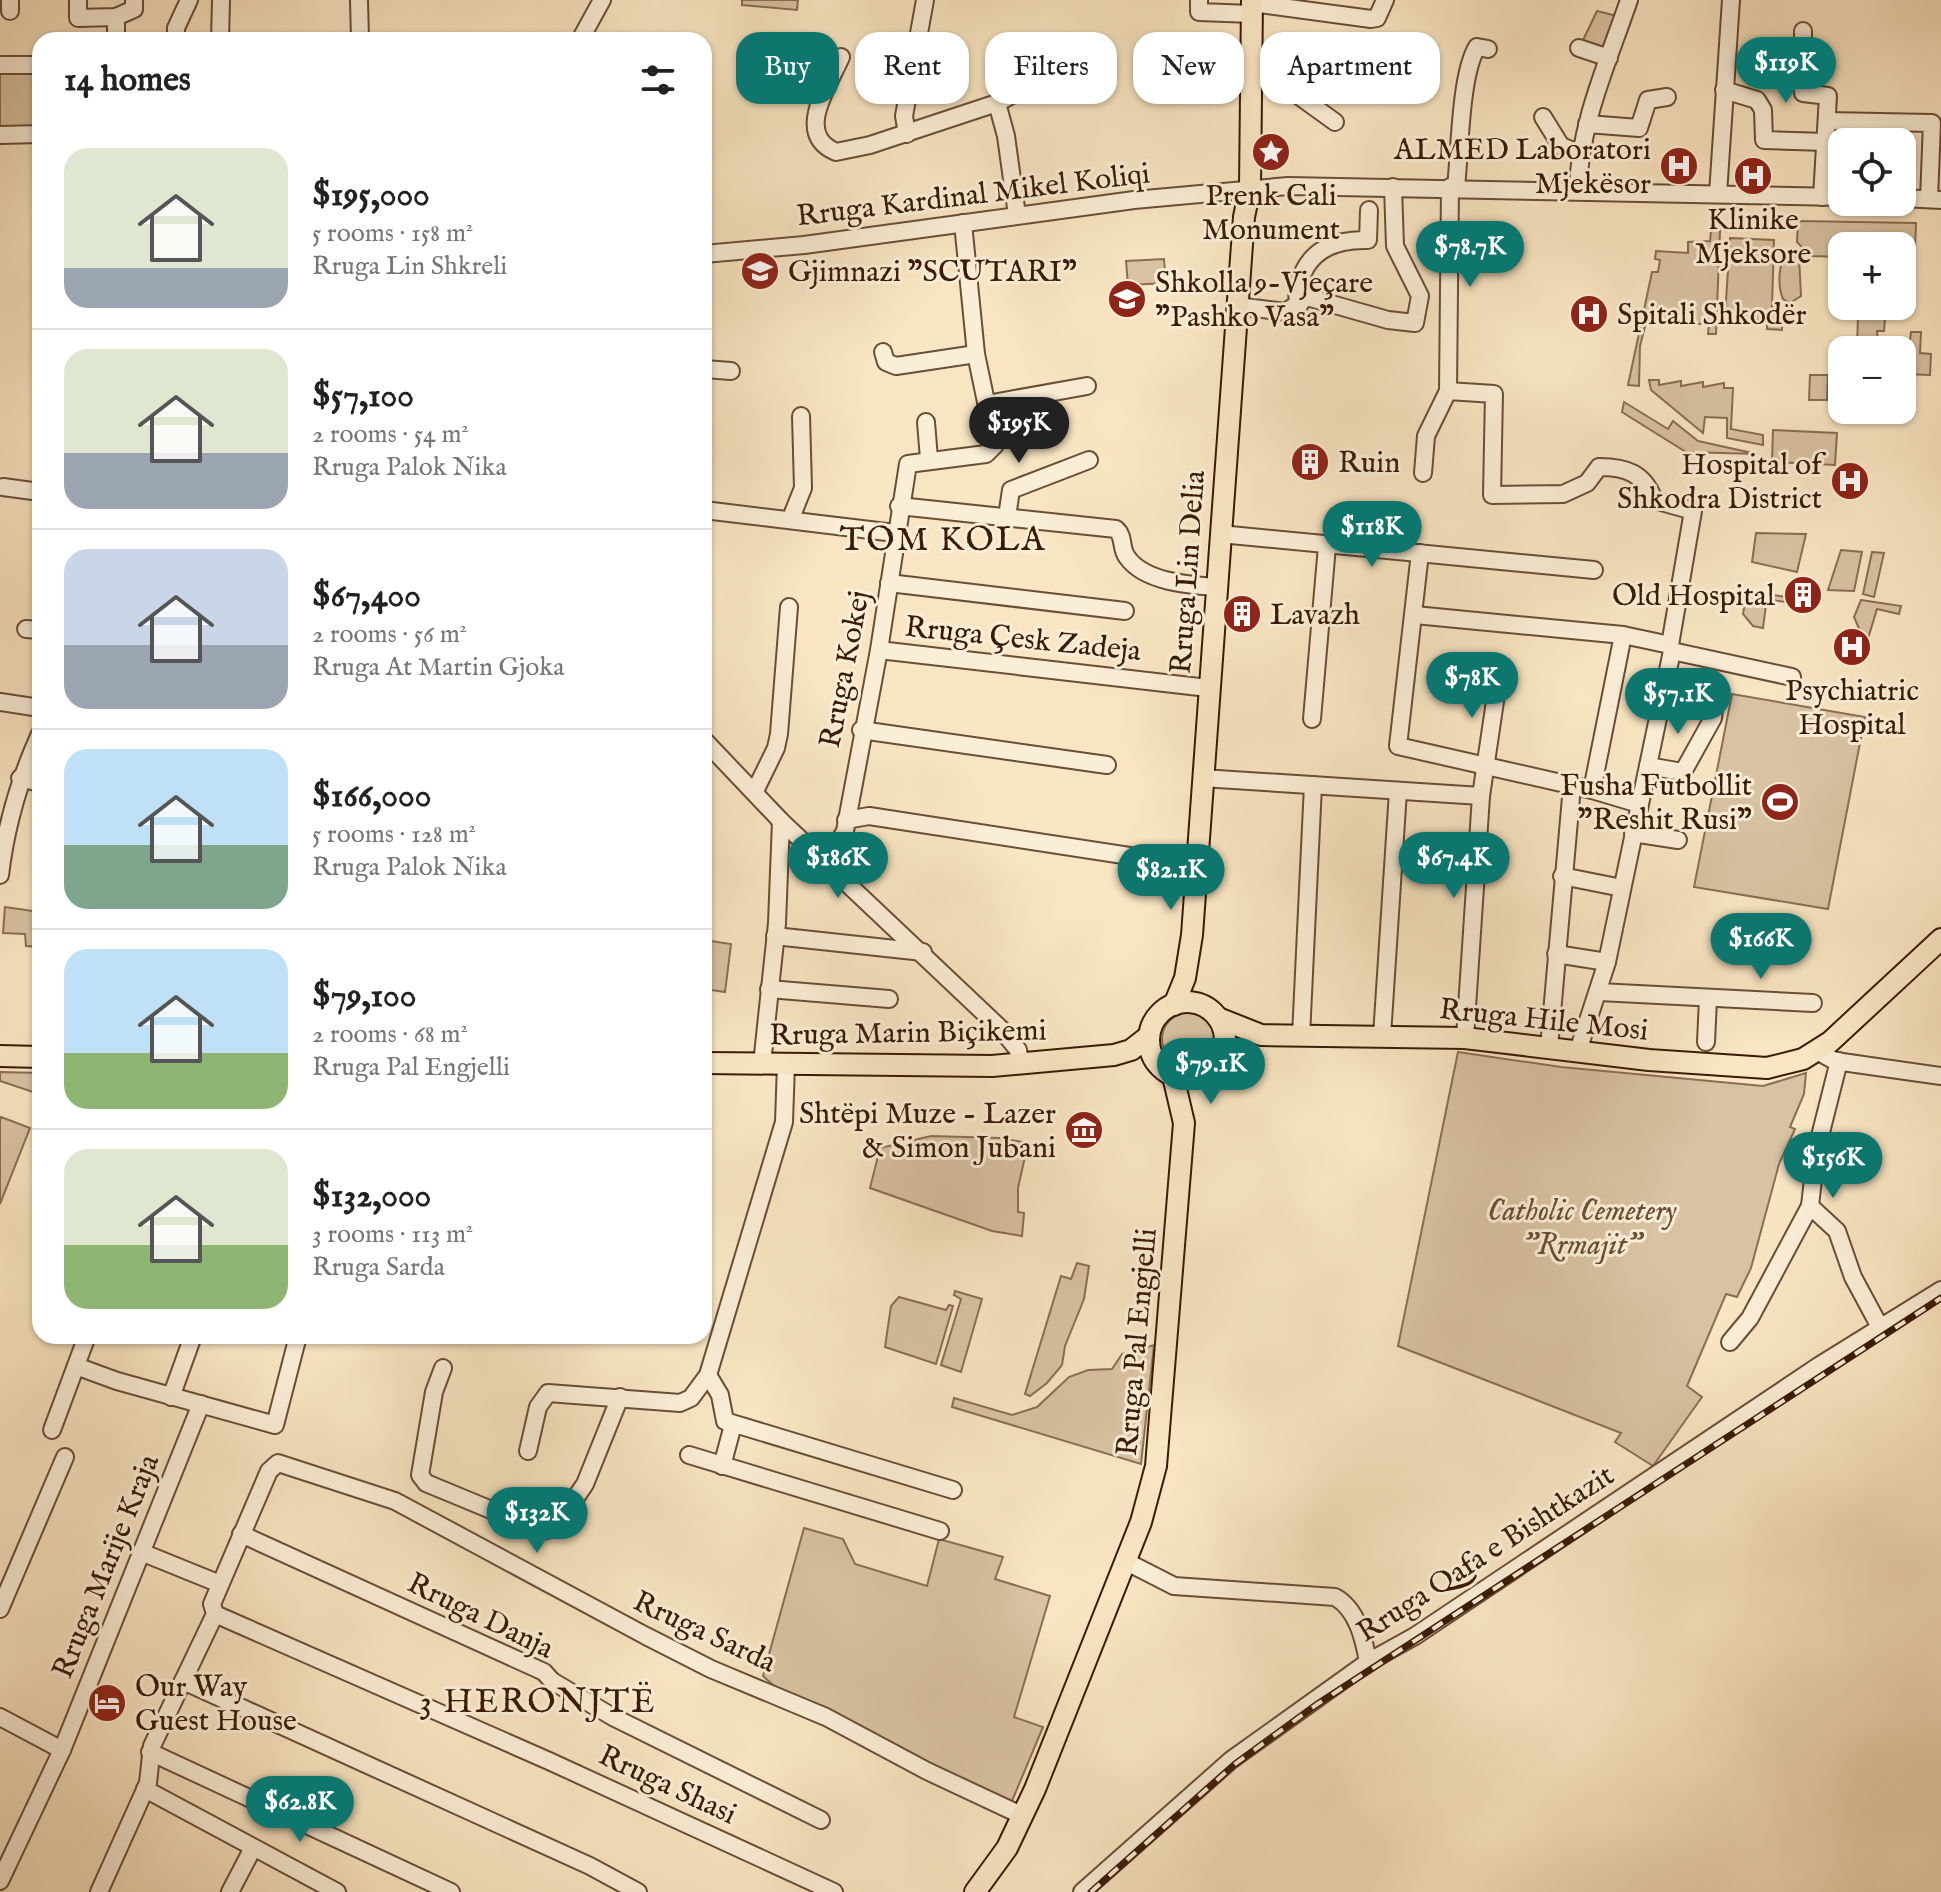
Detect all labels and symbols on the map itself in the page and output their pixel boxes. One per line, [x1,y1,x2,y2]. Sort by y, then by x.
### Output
pin: $119K [1730,37,1842,105]
place icon: Prenk Cali Monument [1250,131,1292,173]
place label: ALMED Laboratori Mjekësor [1393,132,1651,204]
hospital icon: ALMED Laboratori Mjekësor [1658,145,1700,187]
street label: Rruga Kardinal Mikel Koliqi [794,155,1152,237]
hospital icon: Klinike Mjeksore [1732,155,1774,197]
place label: Prenk Cali Monument [1202,178,1340,250]
place label: Klinike Mjeksore [1695,202,1811,274]
pin: $78.7K [1405,221,1535,289]
school or university icon: Gjimnazi "SCUTARI" [739,250,781,292]
place label: Gjimnazi "SCUTARI" [788,254,1077,292]
place label: Shkolla 9-Vjeçare "Pashko Vasa" [1155,265,1373,337]
school or university icon: Shkolla 9-Vjeçare "Pashko Vasa" [1106,278,1148,320]
hospital icon: Spitali Shkodër [1568,293,1610,335]
place label: Spitali Shkodër [1617,297,1807,335]
pin: $195K [963,397,1075,465]
building icon: Ruin [1289,441,1331,483]
place label: Ruin [1338,445,1400,483]
place label: Hospital of Shkodra District [1617,447,1827,519]
hospital icon: Hospital of Shkodra District [1829,460,1871,502]
street label: Rruga Lin Delia [1163,469,1215,675]
pin: $118K [1316,501,1428,569]
district label: TOM KOLA [840,519,1046,562]
building icon: Old Hospital [1782,574,1824,616]
place label: Old Hospital [1612,578,1776,616]
street label: Rruga Kokej [812,588,880,751]
building icon: Lavazh [1221,593,1263,635]
place label: Lavazh [1270,597,1360,635]
street label: Rruga Çesk Zadeja [903,609,1143,671]
hospital icon: Psychiatric Hospital [1831,626,1873,668]
pin: $78K [1425,652,1519,720]
pin: $57.1K [1613,668,1743,736]
place label: Psychiatric Hospital [1785,673,1919,745]
place label: Fusha Futbollit "Reshit Rusi" [1560,768,1752,840]
sports icon: Fusha Futbollit "Reshit Rusi" [1759,781,1801,823]
pin: $186K [782,832,894,900]
pin: $67.4K [1389,832,1519,900]
pin: $82.1K [1106,844,1236,912]
pin: $166K [1705,913,1817,981]
street label: Rruga Hile Mosi [1437,991,1650,1051]
street label: Rruga Marin Biçikemi [769,1013,1047,1055]
pin: $79.1K [1146,1038,1276,1106]
place label: Shtëpi Muze - Lazer & Simon Jubani [799,1096,1056,1168]
museum icon: Shtëpi Muze - Lazer & Simon Jubani [1063,1109,1105,1151]
pin: $156K [1777,1132,1889,1200]
park label: Catholic Cemetery "Rrmajit" [1487,1193,1677,1265]
street label: Rruga Pal Engjelli [1109,1227,1167,1458]
street label: Rruga Marije Kraja [45,1449,169,1684]
street label: Rruga Qafa e Bishtkazit [1350,1457,1622,1652]
pin: $132K [481,1487,593,1555]
street label: Rruga Danja [401,1565,559,1669]
street label: Rruga Sarda [627,1583,782,1682]
place label: Our Way Guest House [135,1669,297,1741]
district label: 3 HERONJTË [419,1681,657,1724]
hotel icon: Our Way Guest House [86,1682,128,1724]
street label: Rruga Shasi [592,1737,742,1834]
pin: $62.8K [235,1776,365,1844]

